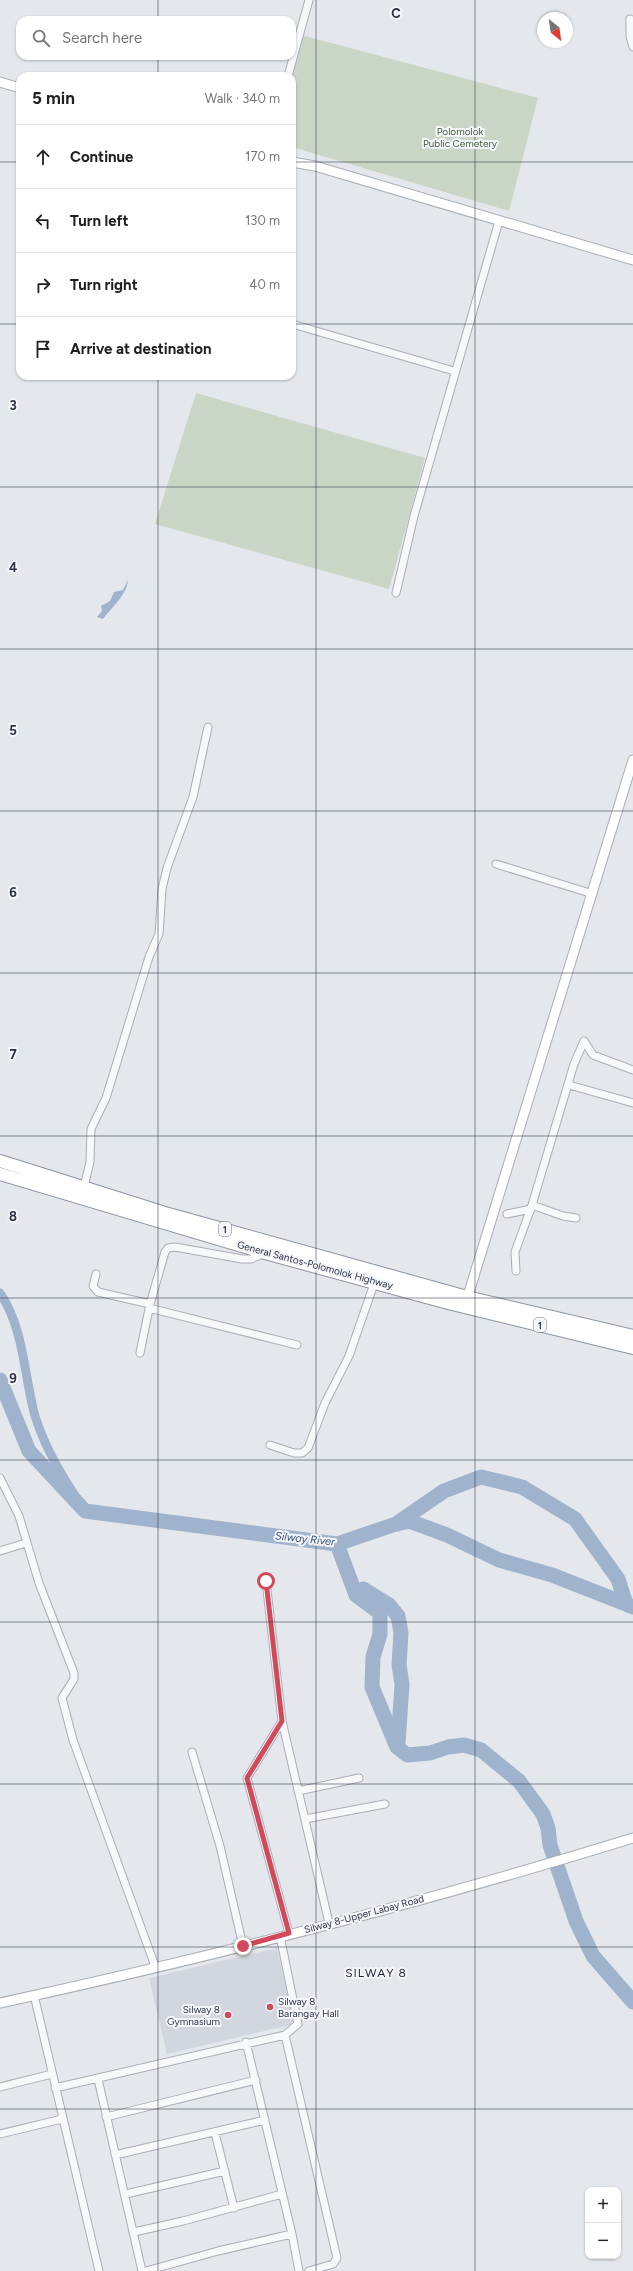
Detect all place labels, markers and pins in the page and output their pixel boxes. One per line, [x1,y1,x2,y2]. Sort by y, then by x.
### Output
place label: Silway 8 Barangay Hall [278,1995,339,2020]
marker: Silway 8 Barangay Hall [265,2002,275,2012]
place label: Silway 8 Gymnasium [167,2003,220,2028]
marker: Silway 8 Gymnasium [223,2010,233,2020]

